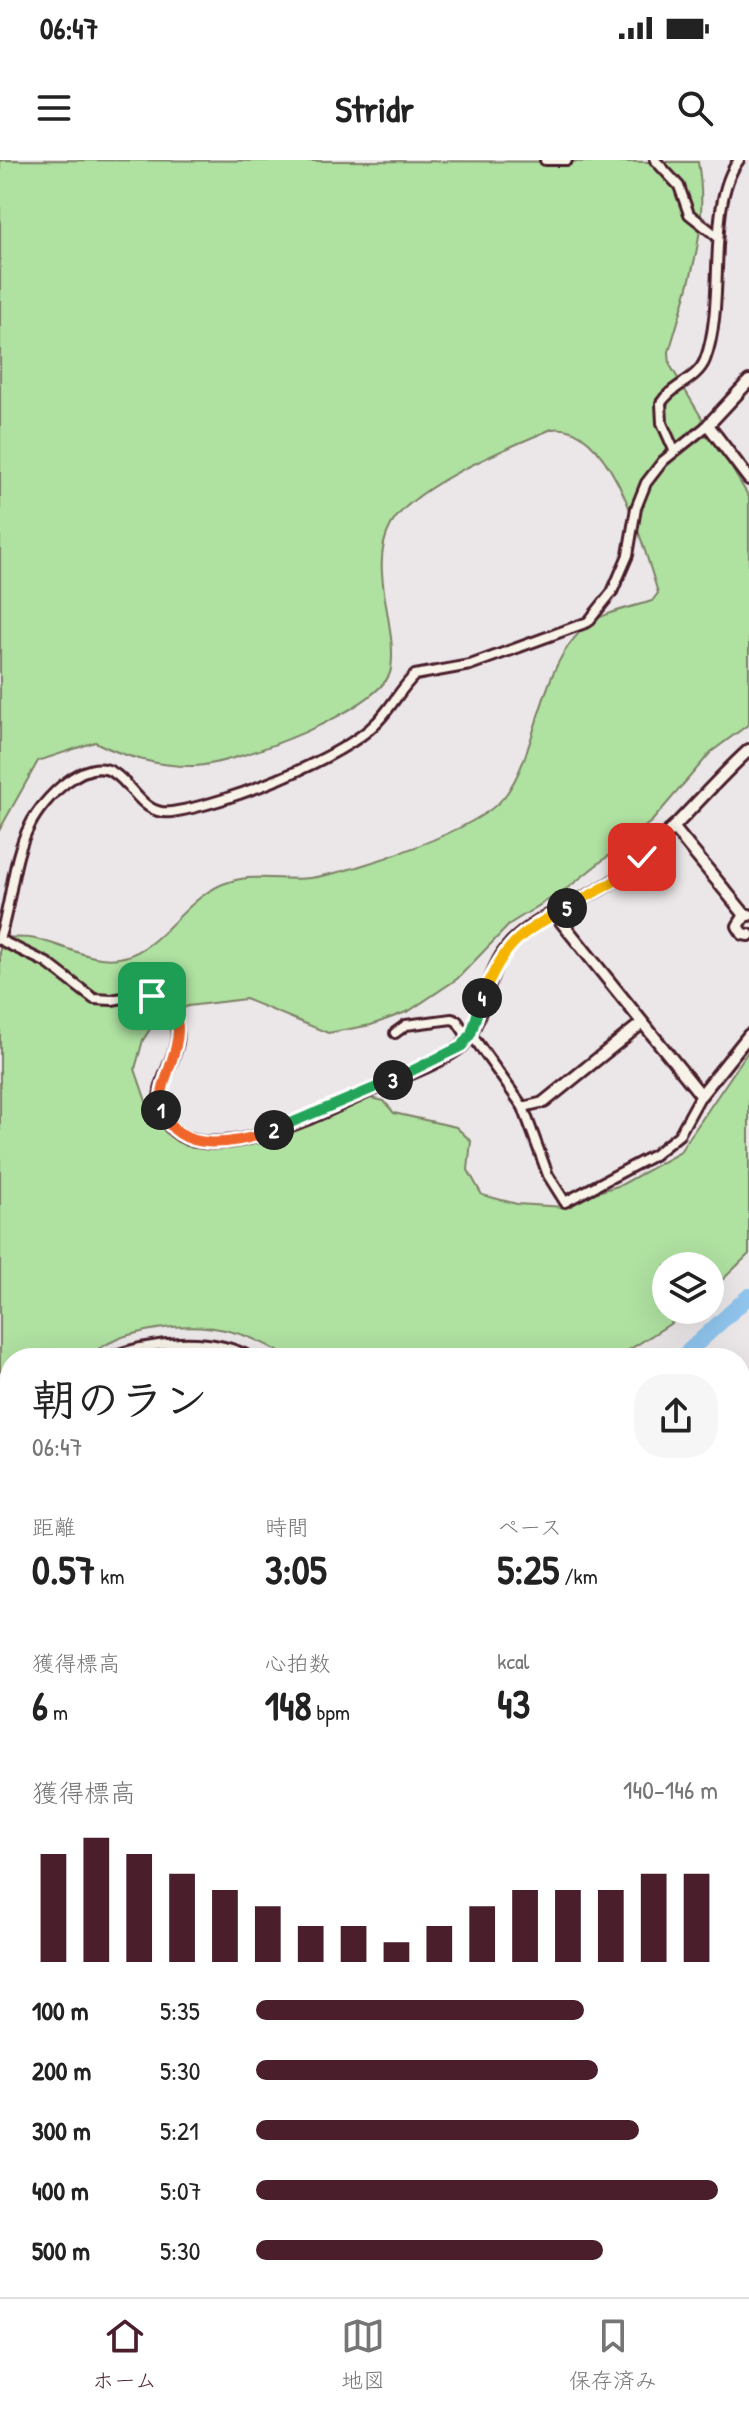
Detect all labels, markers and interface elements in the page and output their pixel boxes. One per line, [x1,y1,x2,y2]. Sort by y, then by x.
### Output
text: 06:47 [40,8,98,48]
text: Stridr [335,84,414,133]
icon: menu [32,86,76,130]
icon: search [673,86,717,130]
pin [608,823,676,891]
icon: check [620,835,664,879]
pin: 5 [547,888,587,928]
text: 5 [562,893,572,923]
pin [118,962,186,1030]
icon: arrive [130,974,174,1018]
pin: 4 [462,978,502,1018]
text: 4 [478,983,486,1013]
pin: 3 [373,1060,413,1100]
text: 3 [388,1065,398,1095]
pin: 1 [141,1090,181,1130]
text: 1 [157,1095,165,1125]
pin: 2 [254,1110,294,1150]
text: 2 [269,1115,279,1145]
map controls [652,1252,724,1324]
button: layers [652,1252,724,1324]
text: 朝のラン [32,1369,208,1429]
button: share [634,1374,718,1458]
text: 06:47 [32,1429,83,1464]
text: 距離 [32,1512,76,1542]
text: 時間 [265,1512,309,1542]
text: ペース [497,1512,562,1542]
text: 0.57 [32,1542,95,1596]
text: 3:05 [265,1542,327,1596]
text: 5:25 [497,1542,559,1596]
text: km [95,1561,124,1591]
text: /km [559,1561,598,1591]
text: kcal [497,1646,529,1676]
text: 獲得標高 [32,1648,120,1678]
text: 心拍数 [265,1648,331,1678]
text: 43 [497,1676,530,1730]
text: 6 [32,1678,48,1732]
text: 148 [265,1678,312,1732]
text: m [48,1697,68,1727]
text: bpm [312,1697,350,1727]
text: 140–146 m [623,1772,718,1807]
text: 獲得標高 [32,1775,136,1810]
text: 100 m [32,1993,88,2028]
text: 5:35 [160,1993,200,2028]
text: 200 m [32,2053,91,2088]
text: 5:30 [160,2053,200,2088]
text: 300 m [32,2113,91,2148]
text: 5:21 [160,2113,199,2148]
text: 400 m [32,2173,89,2208]
text: 5:07 [160,2173,202,2208]
text: 500 m [32,2233,90,2268]
text: 5:30 [160,2233,200,2268]
tab: ホーム [92,2314,157,2395]
tab: 地図 [341,2314,385,2395]
tab: 保存済み [569,2314,657,2395]

